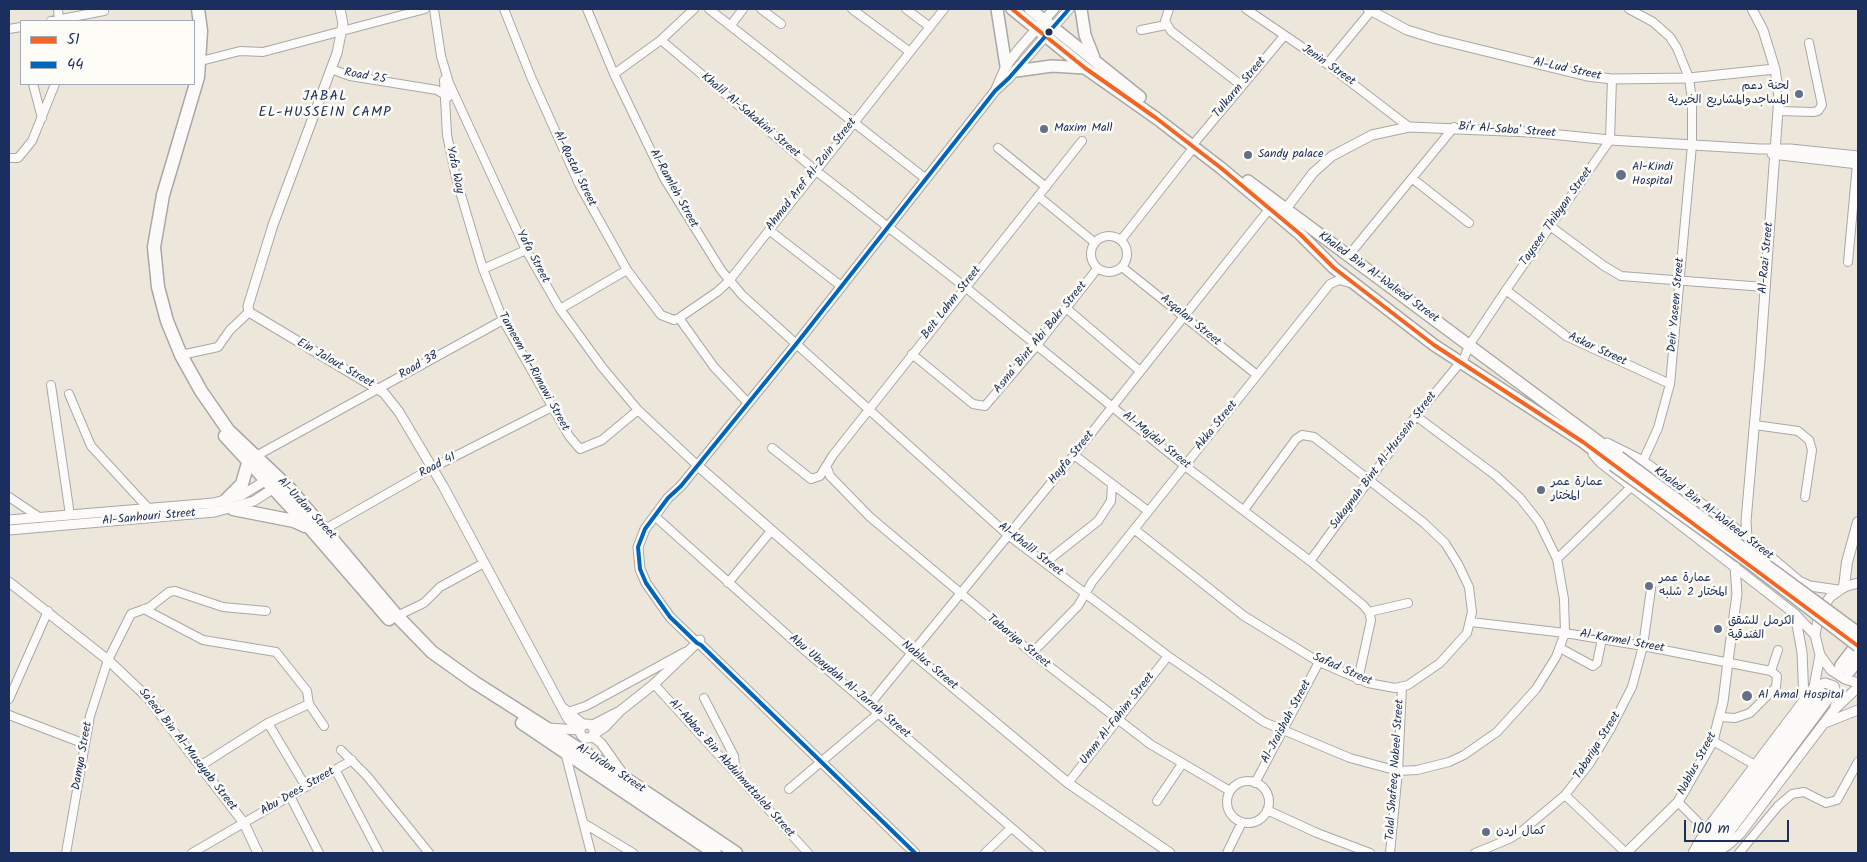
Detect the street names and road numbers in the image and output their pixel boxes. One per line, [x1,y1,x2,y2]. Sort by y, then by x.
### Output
street label: Jenin Street [1299,42,1357,90]
street label: Tulkarm Street [1210,55,1270,121]
street label: Al-Lud Street [1532,56,1602,84]
street label: Road 25 [343,66,387,88]
street label: Khalil Al-Sakakini Street [698,70,802,162]
street label: Ahmad Aref Al-Zain Street [764,116,860,234]
street label: Bi'r Al-Saba' Street [1458,120,1556,142]
street label: Al-Qastal Street [549,129,599,209]
street label: Yafa Way [442,145,466,195]
street label: Al-Ramleh Street [645,147,701,231]
street label: Tayseer Thibyan Street [1517,165,1597,269]
street label: Al-Razi Street [1757,222,1777,294]
street label: Yafa Street [512,228,552,286]
street label: Khaled Bin Al-Waleed Street [1315,229,1441,327]
street label: Deir Yaseen Street [1666,257,1688,353]
street label: Beit Lahm Street [919,264,985,342]
street label: Asma' Bint Abi Bakr Street [991,279,1091,397]
street label: Asqalan Street [1157,292,1223,350]
street label: Tameem Al-Rimawi Street [494,310,572,434]
street label: Askar Street [1565,330,1629,370]
street label: Ein Jalout Street [294,336,376,392]
street label: Road 38 [397,349,441,383]
street label: Sukaynah Bint Al-Hussein Street [1328,389,1440,533]
street label: Akka Street [1193,398,1241,454]
street label: Al-Majdel Street [1119,409,1193,473]
street label: Hayfa Street [1046,428,1098,488]
street label: Road 41 [417,450,459,482]
street label: Khaled Bin Al-Waleed Street [1650,464,1776,564]
street label: Al-Urdon Street [273,475,339,543]
street label: Al-Sanhouri Street [102,507,196,529]
street label: Al-Khalil Street [994,520,1066,580]
street label: Tabariya Street [983,612,1053,672]
street label: Al-Karmel Street [1579,627,1665,657]
street label: Abu Ubaydah Al-Jarrah Street [785,632,913,742]
street label: Nablus Street [898,638,960,694]
street label: Safad Street [1310,651,1374,689]
street label: Umm Al-Fahim Street [1078,670,1158,768]
street label: Al-Jraishah Street [1259,678,1315,766]
street label: Sa'eed Bin Al-Musayab Street [135,686,239,814]
street label: Al-Abbas Bin Abdulmuttaleb Street [665,697,797,841]
street label: Talal Shafeeq Nabeel Street [1384,699,1408,841]
street label: Tabariya Street [1571,709,1625,783]
street label: Damya Street [70,721,96,791]
street label: Nablus Street [1675,730,1721,798]
street label: Al-Urdon Street [573,741,647,797]
street label: Abu Dees Street [258,765,338,819]

